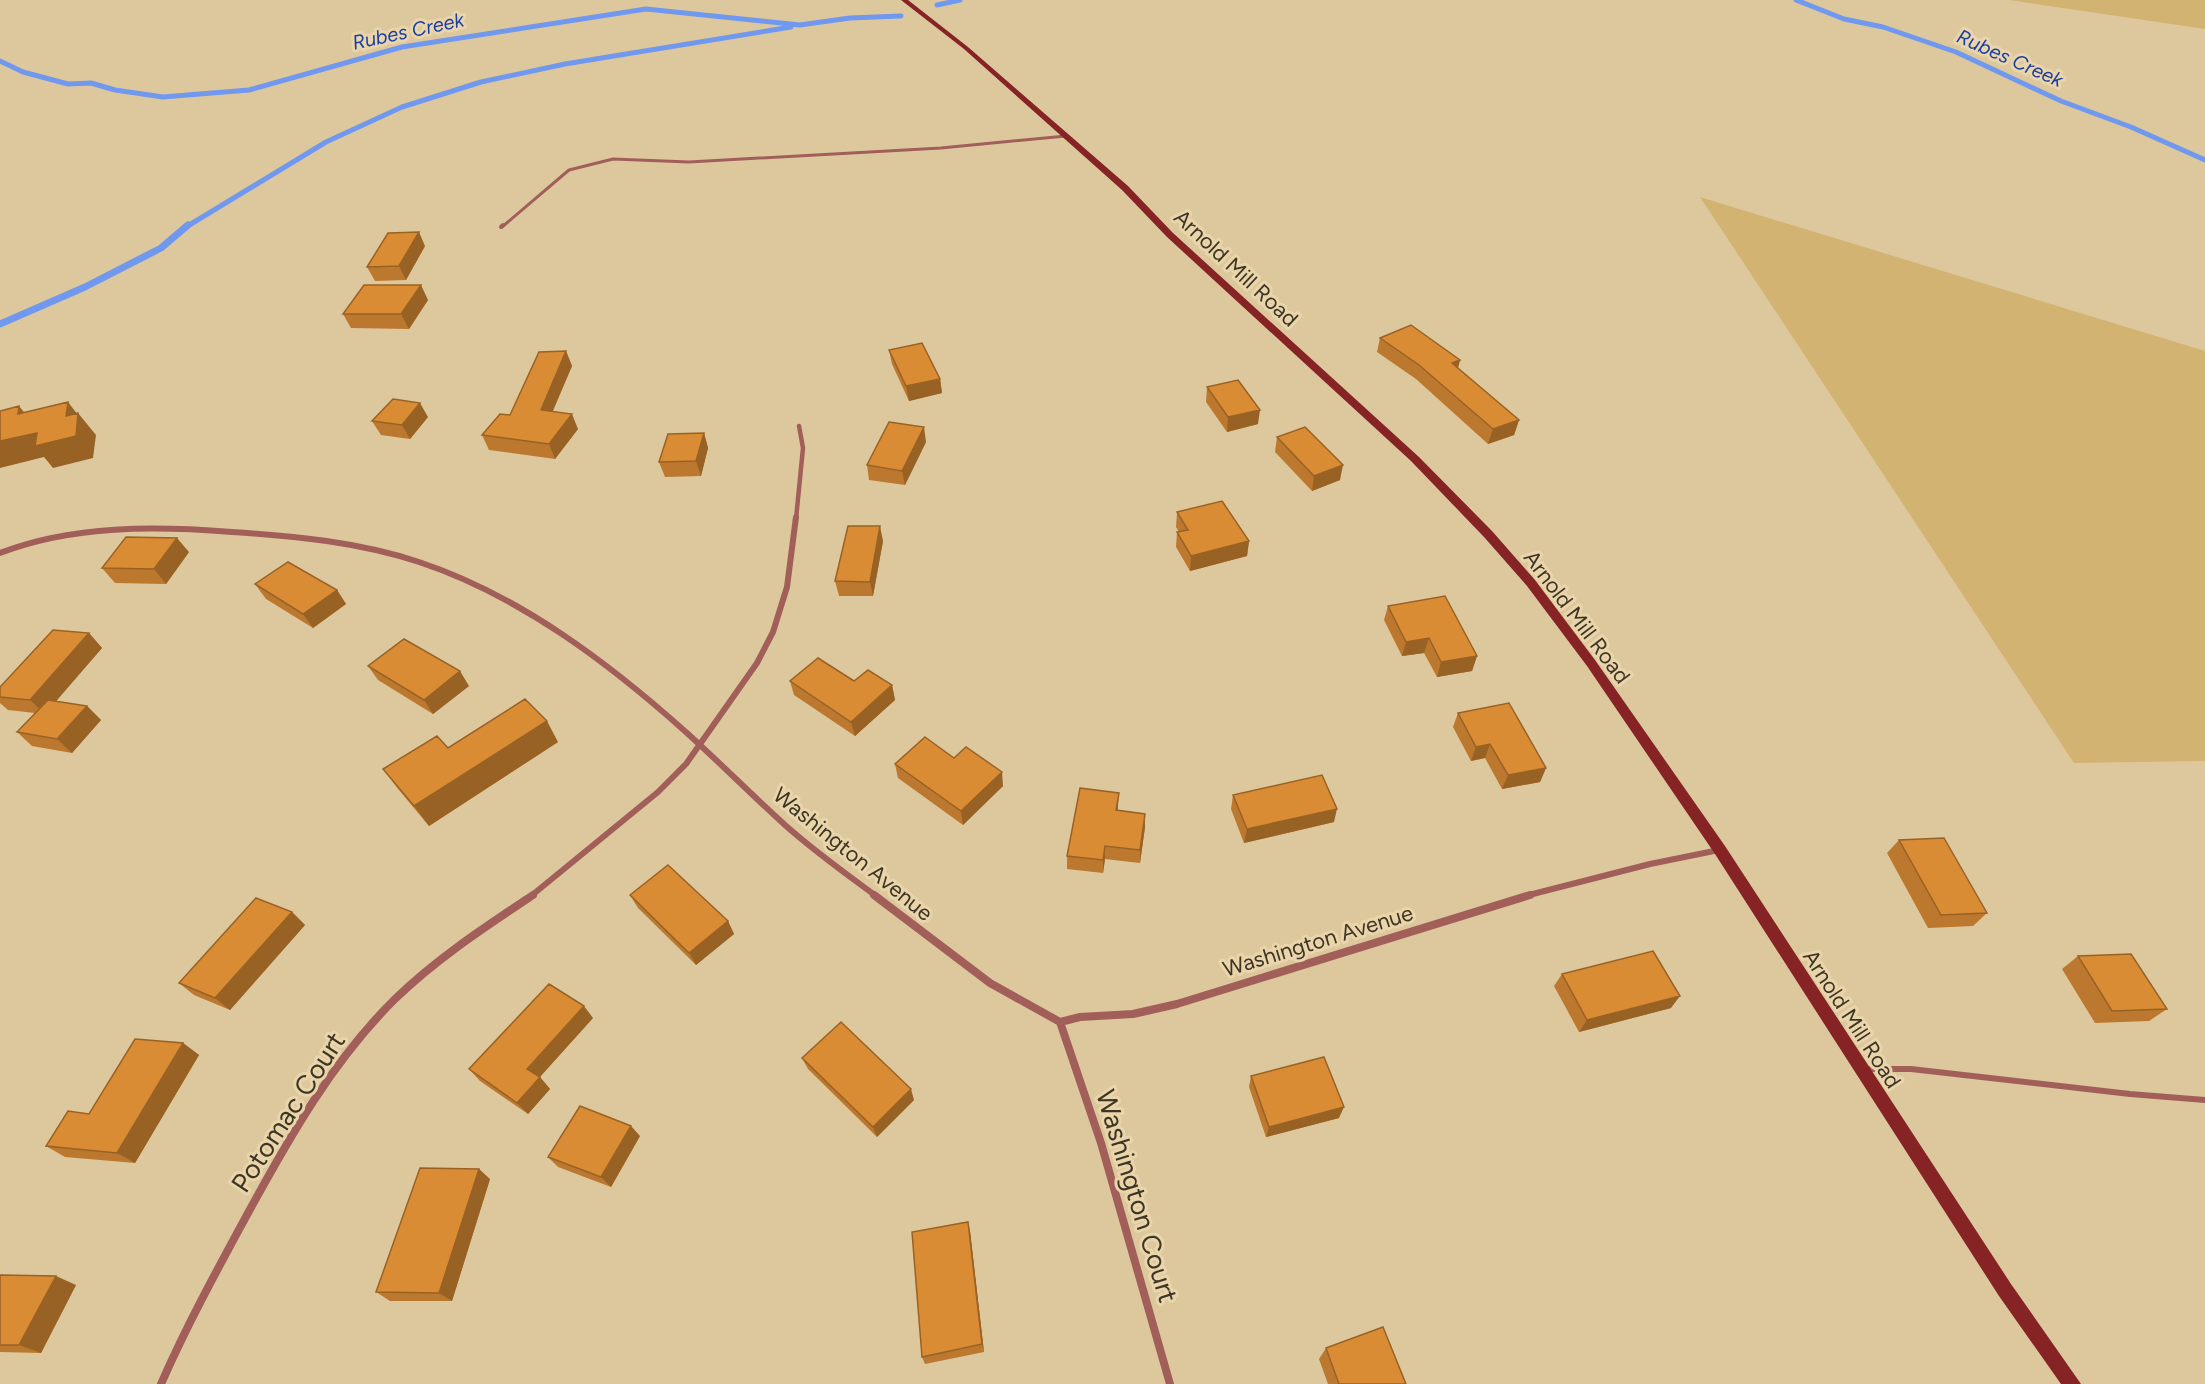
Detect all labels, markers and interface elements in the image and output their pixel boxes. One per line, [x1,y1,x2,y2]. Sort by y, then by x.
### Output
water label: Rubes Creek [350,7,467,55]
water label: Rubes Creek [1953,24,2068,93]
street label: Arnold Mill Road [1168,204,1304,332]
street label: Arnold Mill Road [1518,545,1636,689]
street label: Washington Avenue [768,781,938,927]
street label: Washington Avenue [1220,899,1416,983]
street label: Arnold Mill Road [1797,945,1907,1093]
street label: Potomac Court [224,1026,352,1198]
street label: Washington Court [1089,1086,1185,1306]

